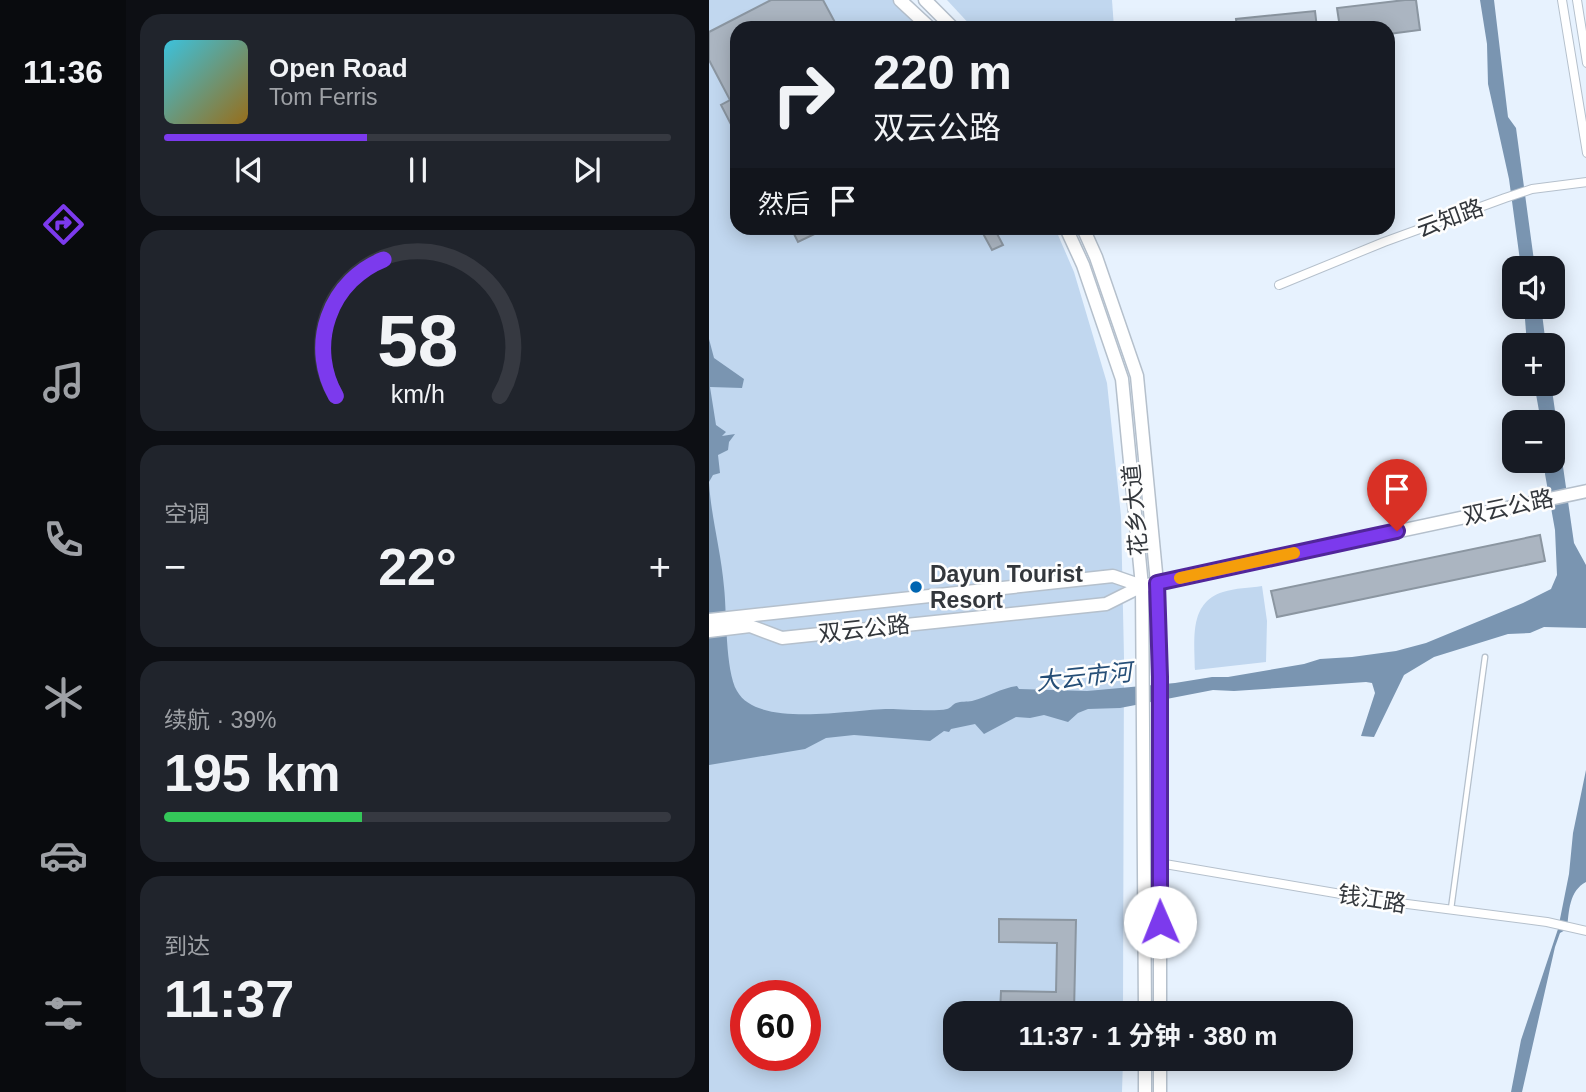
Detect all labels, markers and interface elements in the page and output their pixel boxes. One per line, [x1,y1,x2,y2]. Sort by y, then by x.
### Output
text: 220 m [873,45,1012,99]
icon: right [758,49,849,140]
text: Open Road [269,53,408,83]
text: 11:36 [23,54,103,90]
text: Tom Ferris [269,84,378,110]
text: 双云公路 [873,110,1001,146]
icon: previous [230,151,268,189]
icon: pause [399,151,437,189]
icon: next [568,151,606,189]
icon: arrive [824,182,862,220]
text: 然后 [758,189,810,219]
street label: 云知路 [1413,194,1487,242]
icon: directions [39,200,88,249]
map controls [1502,256,1565,473]
button: sound [1502,256,1565,319]
text: 58 [377,301,458,382]
button: + [1502,333,1565,396]
icon: music [39,358,88,407]
text: km/h [390,380,445,408]
button: − [1502,410,1565,473]
pin [1367,459,1427,531]
street label: 花乡大道 [1118,463,1152,557]
icon: arrive [1378,470,1416,508]
street label: 双云公路 [1460,485,1556,529]
text: 空调 [164,501,210,527]
icon: phone [39,515,88,564]
text: 22° [378,538,457,596]
text: − [164,546,186,588]
text: + [649,546,671,588]
place label: Dayun Tourist Resort [930,561,1083,613]
marker: Dayun Tourist Resort [908,579,924,595]
street label: 双云公路 [817,611,911,647]
water label: 大云市河 [1035,658,1137,695]
icon: climate [39,673,88,722]
text: 续航 · 39% [164,707,276,733]
text: 195 km [164,744,340,802]
icon: car [39,831,88,880]
street label: 钱江路 [1336,881,1408,917]
position arrow [1123,885,1197,959]
text: 到达 [164,933,210,959]
text: 11:37 [164,970,294,1028]
speed limit sign: 60 [730,980,821,1071]
icon: filters [39,989,88,1038]
text: 11:37 · 1 分钟 · 380 m [1019,1021,1277,1051]

